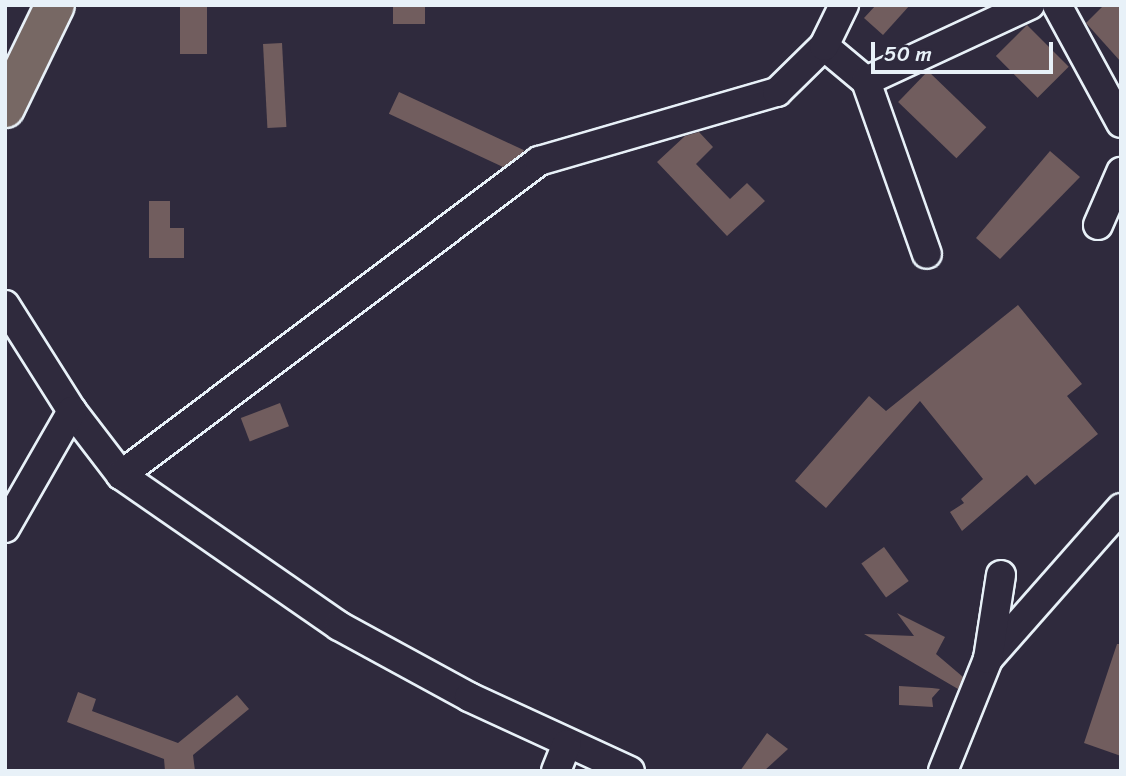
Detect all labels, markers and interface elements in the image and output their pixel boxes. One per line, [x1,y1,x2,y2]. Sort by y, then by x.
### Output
scale bar [874,28,1056,72]
text: 50 m [884,35,932,73]

